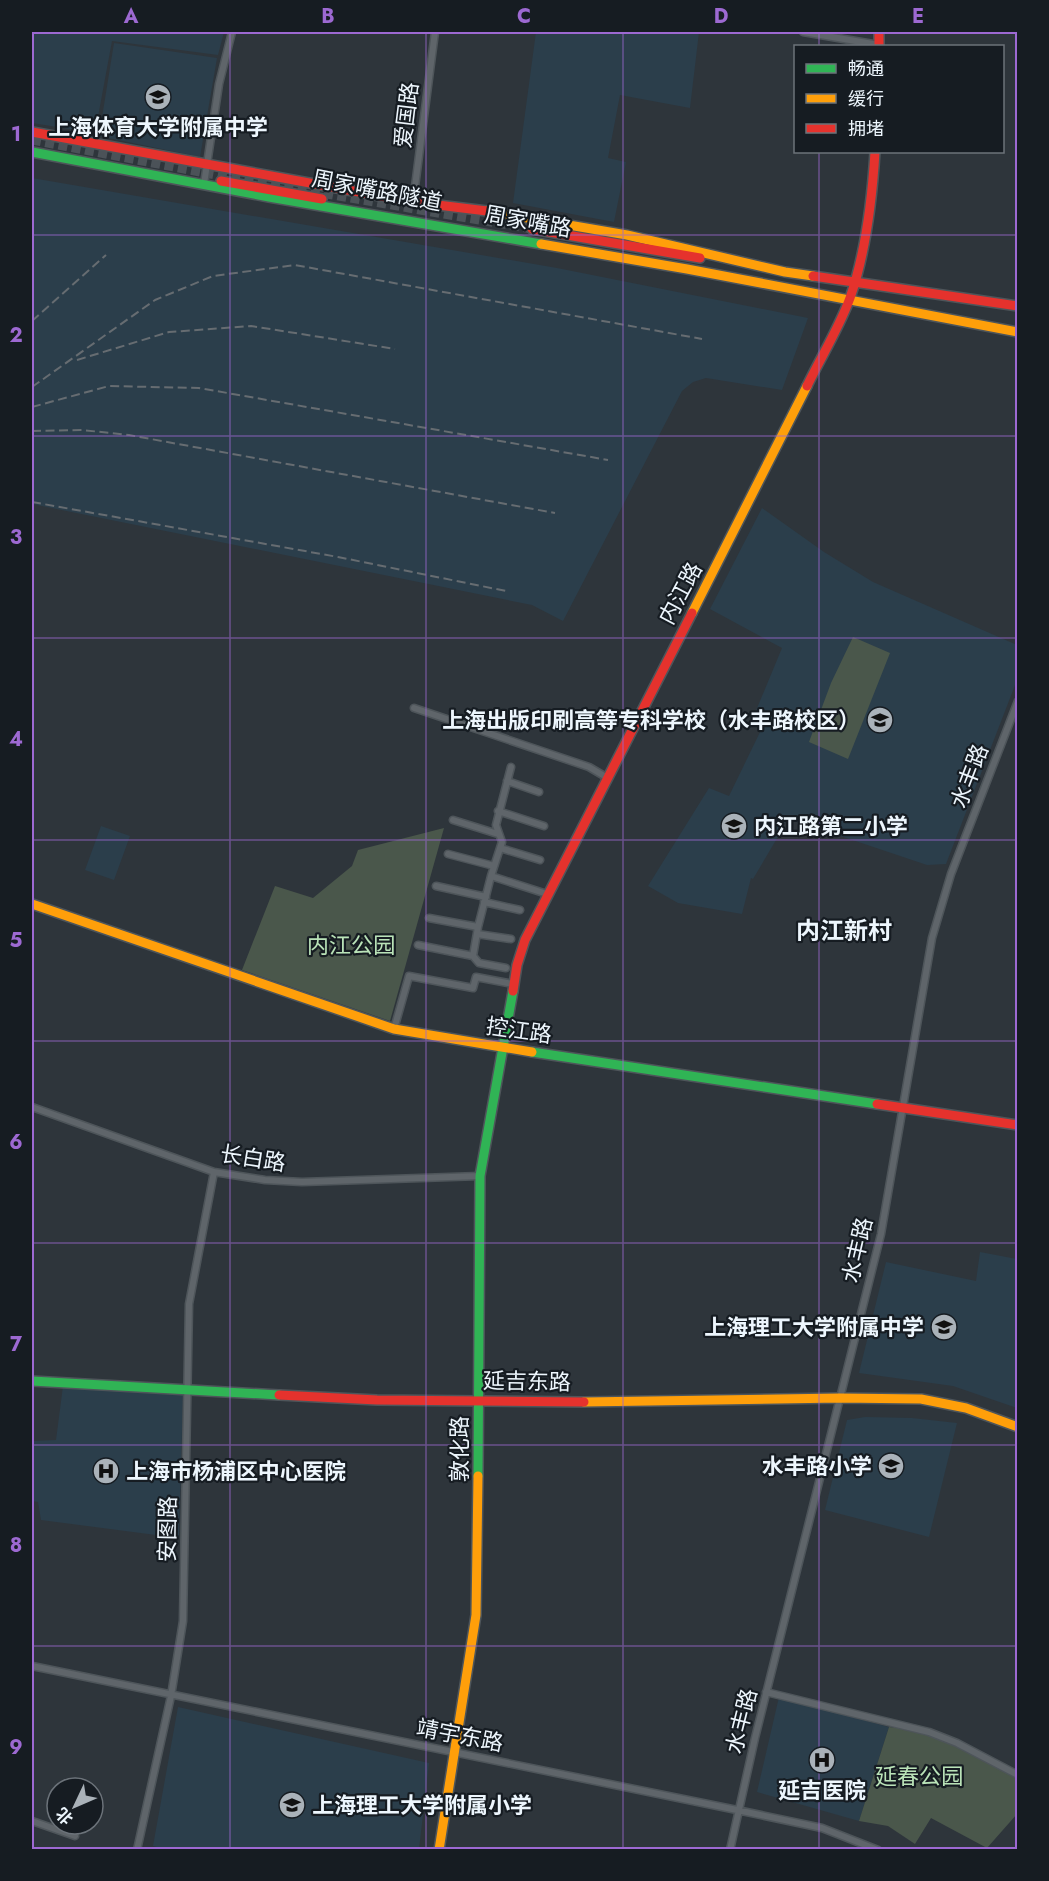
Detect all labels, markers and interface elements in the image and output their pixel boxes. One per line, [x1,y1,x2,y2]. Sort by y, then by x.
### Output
text: A [123,2,139,31]
text: B [321,2,335,31]
text: C [517,2,531,31]
text: D [714,2,728,31]
text: E [912,2,924,31]
legend [794,45,1004,153]
text: 畅通 [848,56,884,82]
street label: 爱国路 [386,80,426,150]
school or university icon: 上海体育大学附属中学 [143,82,173,112]
text: 缓行 [848,86,884,112]
place label: 上海体育大学附属中学 [48,111,268,143]
text: 拥堵 [848,116,884,142]
text: 1 [11,120,21,149]
street label: 周家嘴路隧道 [309,162,445,218]
street label: 周家嘴路 [482,198,574,244]
text: 2 [9,321,23,350]
text: 3 [10,523,22,552]
street label: 内江路 [650,556,710,630]
place label: 上海出版印刷高等专科学校（水丰路校区） [442,704,860,736]
school or university icon: 上海出版印刷高等专科学校（水丰路校区） [865,705,895,735]
text: 4 [9,725,23,754]
street label: 水丰路 [942,739,996,813]
place label: 内江路第二小学 [754,810,908,842]
school or university icon: 内江路第二小学 [719,811,749,841]
district label: 内江新村 [796,913,892,948]
text: 5 [10,926,23,955]
park label: 内江公园 [307,929,395,961]
street label: 控江路 [484,1010,554,1050]
text: 6 [9,1128,23,1157]
street label: 长白路 [218,1137,288,1179]
street label: 水丰路 [834,1214,880,1286]
place label: 上海理工大学附属中学 [704,1311,924,1343]
school or university icon: 上海理工大学附属中学 [929,1312,959,1342]
text: 7 [10,1330,23,1359]
street label: 延吉东路 [483,1364,571,1398]
street label: 敦化路 [443,1416,475,1482]
place label: 水丰路小学 [762,1450,872,1482]
school or university icon: 水丰路小学 [876,1451,906,1481]
place label: 上海市杨浦区中心医院 [126,1455,346,1487]
hospital icon: 上海市杨浦区中心医院 [91,1456,121,1486]
street label: 安图路 [150,1496,184,1562]
text: 8 [10,1531,22,1560]
street label: 水丰路 [717,1685,765,1757]
street label: 靖宇东路 [414,1711,506,1759]
text: 9 [9,1733,23,1762]
hospital icon: 延吉医院 [807,1745,837,1775]
park label: 延春公园 [875,1760,963,1792]
place label: 延吉医院 [778,1774,866,1806]
north arrow [45,1776,105,1836]
place label: 上海理工大学附属小学 [312,1789,532,1821]
school or university icon: 上海理工大学附属小学 [277,1790,307,1820]
text: 北 [51,1802,78,1830]

